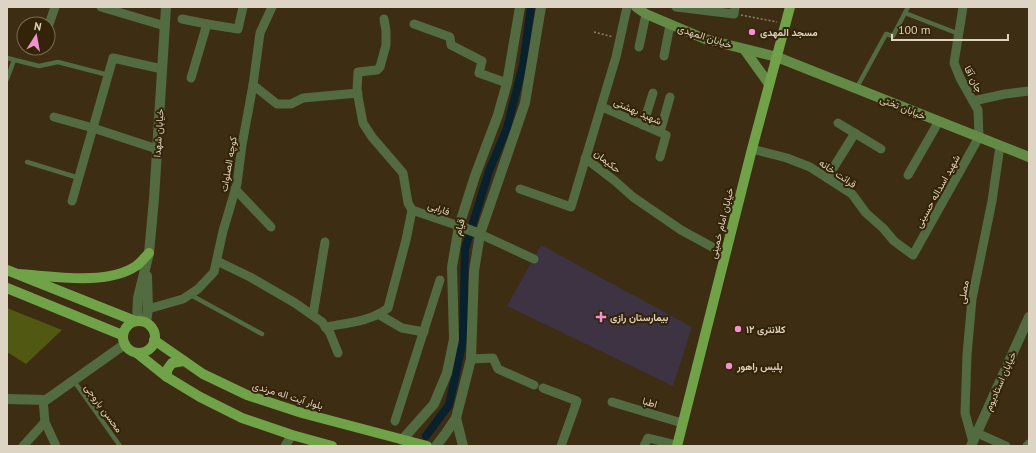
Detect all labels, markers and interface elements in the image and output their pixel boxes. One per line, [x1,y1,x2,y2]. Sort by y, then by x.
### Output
north arrow [16,16,56,56]
scale bar [892,16,1008,42]
text: N [33,19,43,34]
street label: خیابان المهدی [676,22,734,51]
text: 100 m [898,22,931,37]
place label: مسجد المهدی [760,26,818,39]
marker: مسجد المهدی [747,27,757,37]
street label: جان آقا [961,64,986,95]
street label: خیابان تختی [878,92,928,123]
street label: شهید بهشتی [612,95,664,128]
street label: خیابان شهدا [150,108,167,158]
street label: کوچه الصلوات [217,135,241,193]
street label: حکیمان [592,147,624,176]
street label: شهید اسداله حسینی [912,152,963,230]
street label: قرائت خانه [816,156,859,191]
street label: خیابان امام خمینی [706,186,737,260]
street label: فارابی [426,199,452,218]
street label: قیام [451,217,468,237]
street label: مصلی [955,279,972,305]
marker: بیمارستان رازی [595,311,607,323]
place label: بیمارستان رازی [610,311,668,324]
place label: کلانتری ۱۲ [746,323,786,336]
marker: کلانتری ۱۲ [733,324,743,334]
street label: خیابان استادیوم [982,349,1019,413]
place label: پلیس راهور [736,360,783,374]
marker: پلیس راهور [724,361,734,371]
street label: بلوار آیت اله مرندی [251,379,325,412]
street label: محسن باروجی [82,381,126,435]
street label: اطبا [641,394,659,411]

